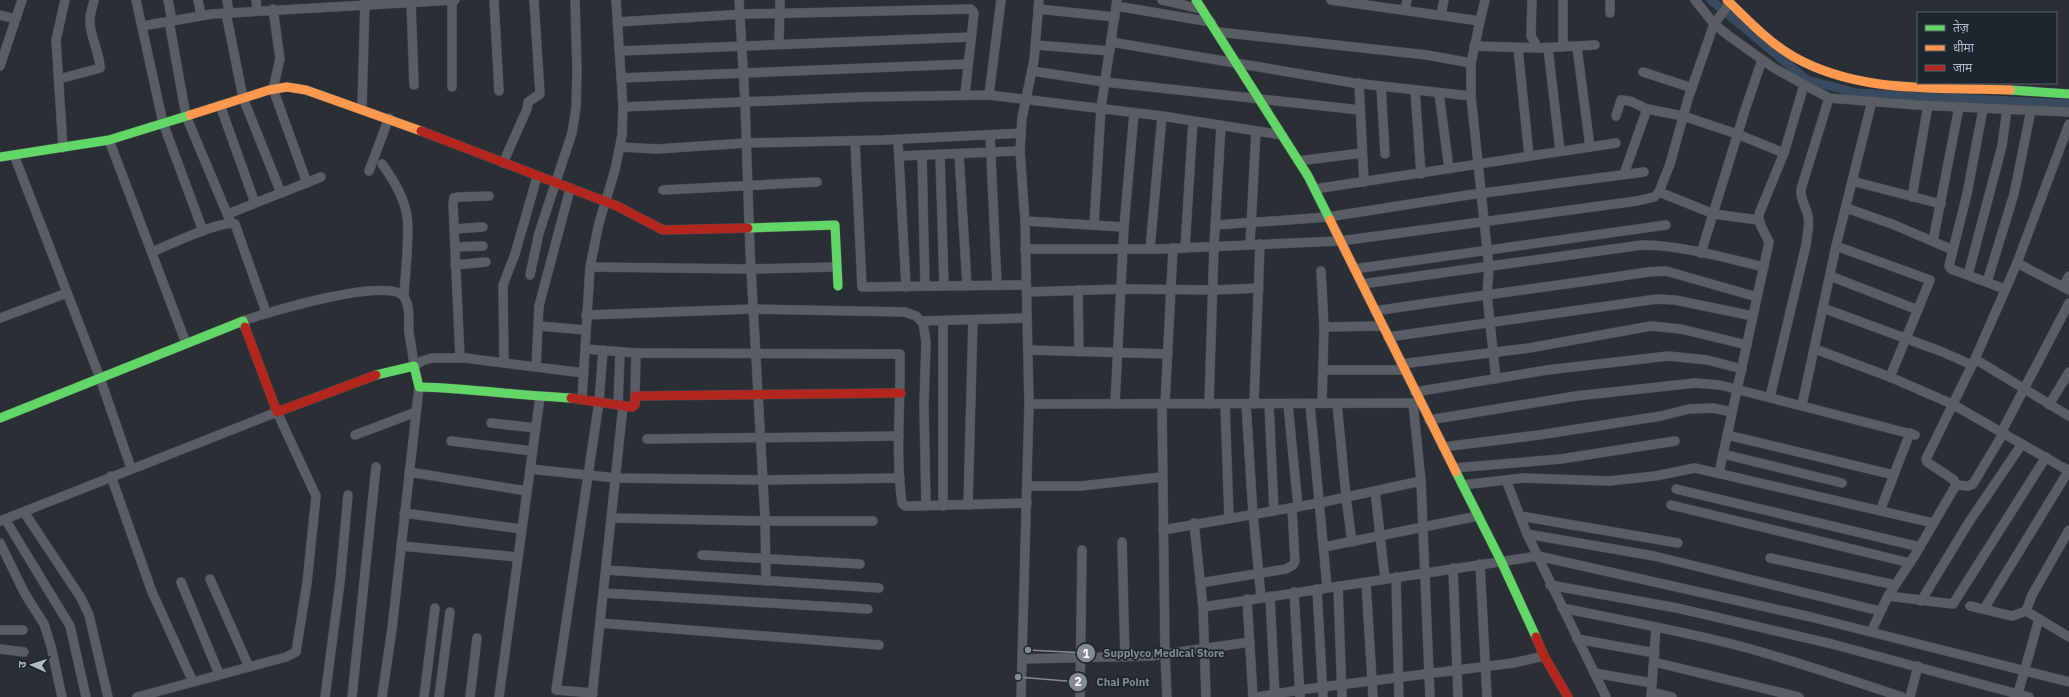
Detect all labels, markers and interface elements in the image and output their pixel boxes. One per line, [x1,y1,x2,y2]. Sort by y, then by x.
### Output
legend [1917,12,2057,84]
text: तेज़ [1953,20,1970,35]
text: धीमा [1953,40,1975,55]
text: जाम [1953,60,1973,75]
callout: Supplyco Medical Store [1076,642,1233,665]
north arrow [12,645,52,685]
text: 1 [1082,646,1090,661]
text: Supplyco Medical Store [1104,646,1224,660]
text: उ [15,660,29,668]
callout: Chai Point [1068,671,1157,694]
text: 2 [1074,674,1082,689]
text: Chai Point [1097,675,1149,689]

